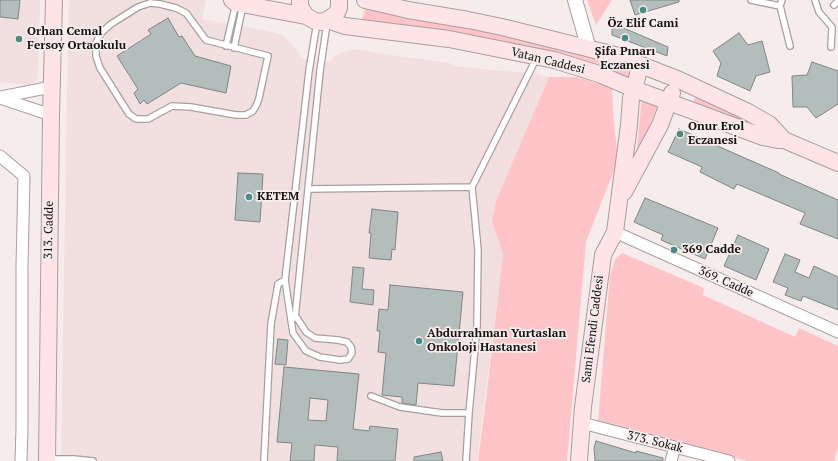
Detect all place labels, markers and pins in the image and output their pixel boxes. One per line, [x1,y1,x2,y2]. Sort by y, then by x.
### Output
marker: Öz Elif Cami [638,5,648,15]
place label: Öz Elif Cami [608,17,678,31]
place label: Orhan Cemal Fersoy Ortaokulu [27,25,126,53]
marker: Şifa Pınarı Eczanesi [620,33,630,43]
marker: Orhan Cemal Fersoy Ortaokulu [14,34,24,44]
place label: Şifa Pınarı Eczanesi [595,45,655,73]
place label: Onur Erol Eczanesi [688,120,744,148]
marker: Onur Erol Eczanesi [675,129,685,139]
place label: KETEM [257,190,299,204]
marker: KETEM [244,192,254,202]
place label: 369 Cadde [682,243,741,257]
marker: 369 Cadde [669,245,679,255]
place label: Abdurrahman Yurtaslan Onkoloji Hastanesi [427,327,566,355]
marker: Abdurrahman Yurtaslan Onkoloji Hastanesi [414,336,424,346]

